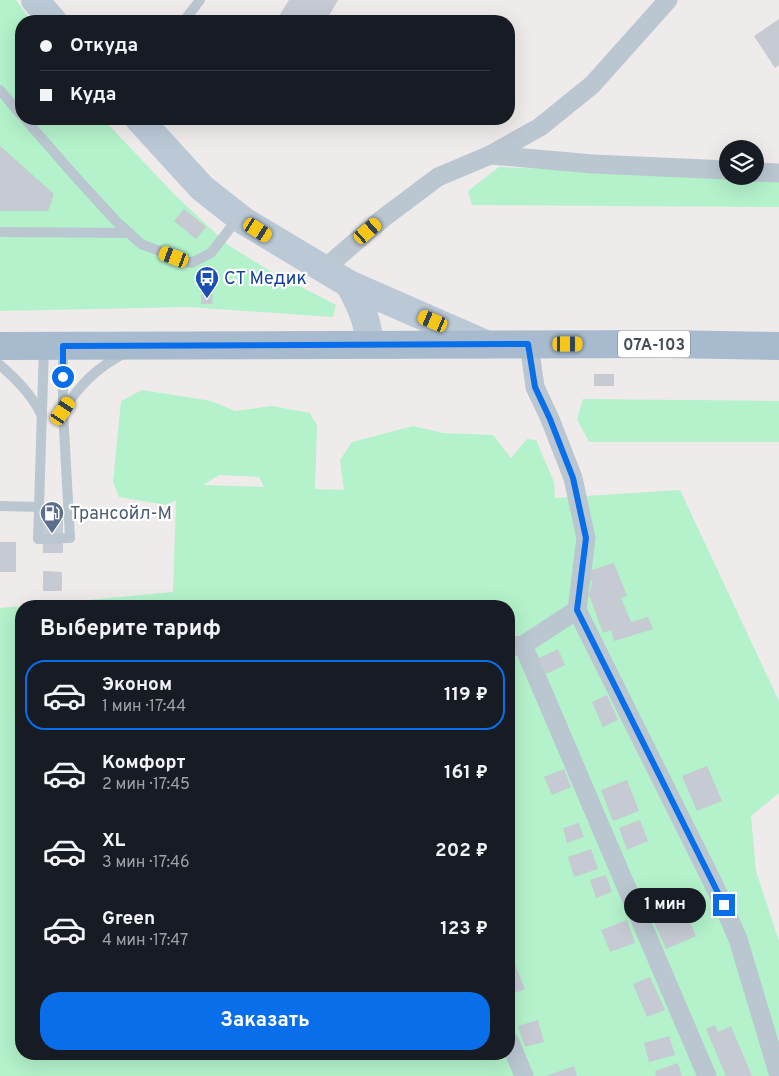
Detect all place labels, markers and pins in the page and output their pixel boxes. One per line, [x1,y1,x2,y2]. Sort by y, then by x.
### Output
bus stop icon: СТ Медик [194,265,220,299]
place label: СТ Медик [224,268,307,291]
fuel station icon: Трансойл-М [39,500,65,534]
place label: Трансойл-М [70,503,172,526]

